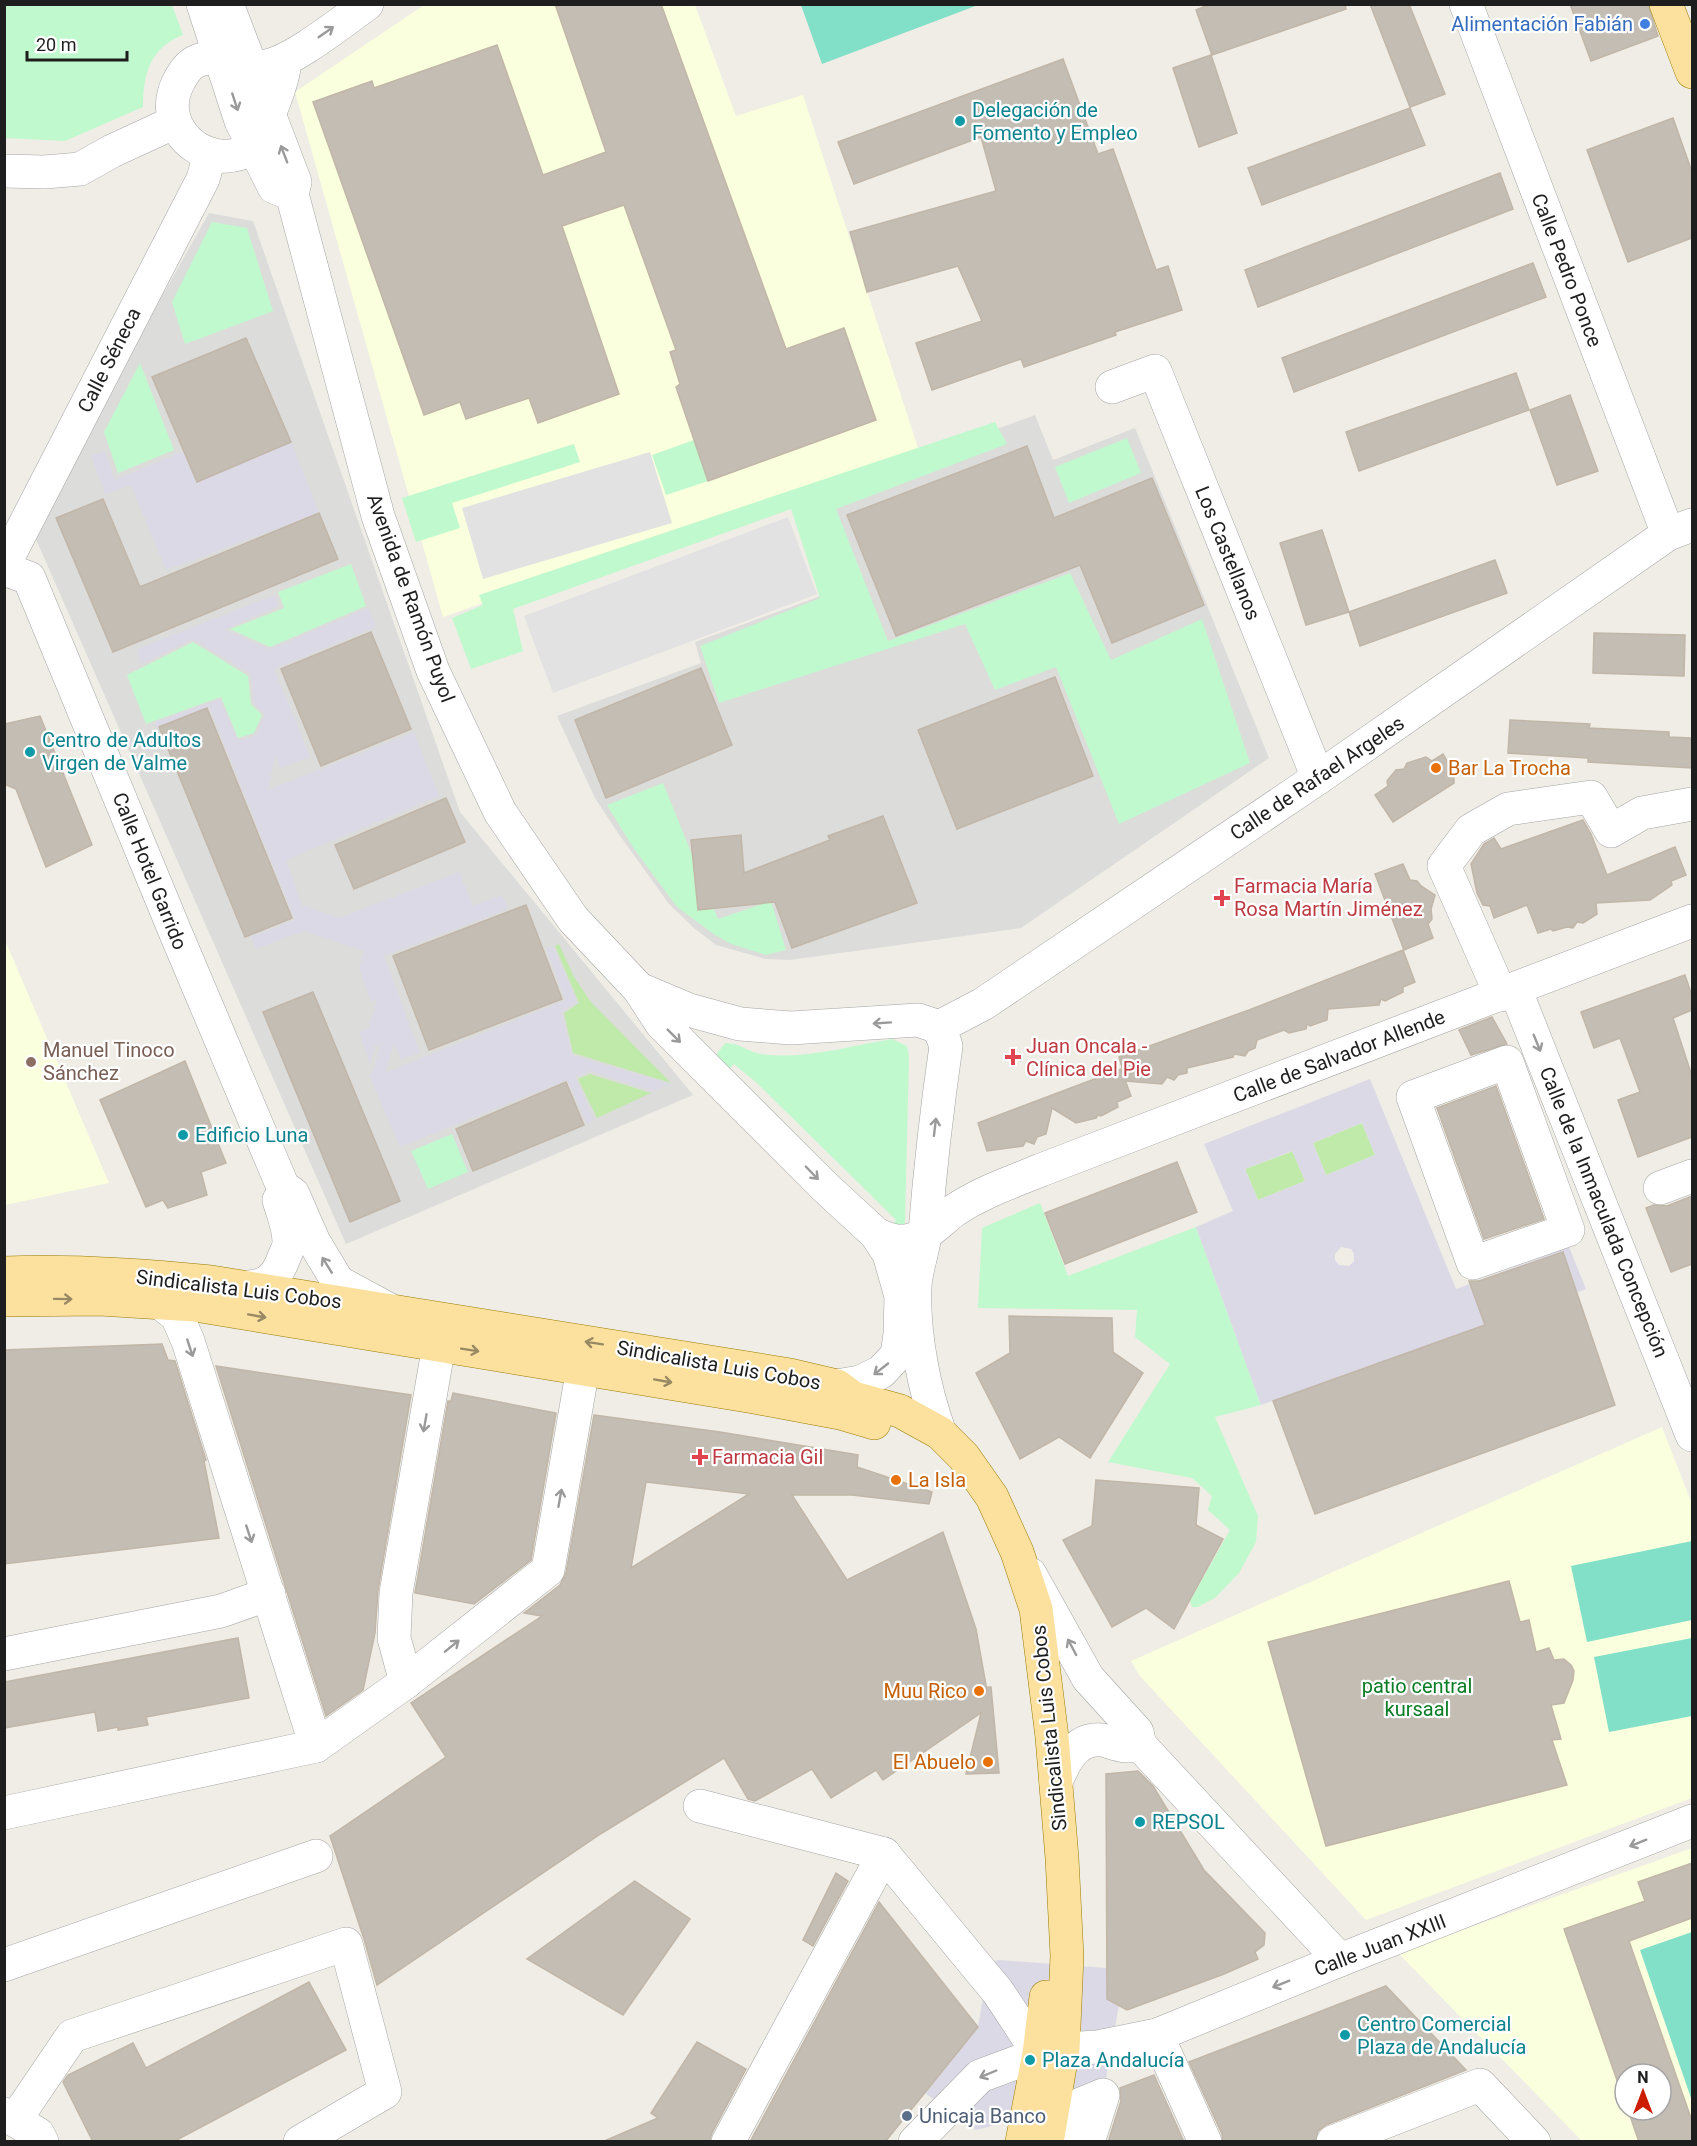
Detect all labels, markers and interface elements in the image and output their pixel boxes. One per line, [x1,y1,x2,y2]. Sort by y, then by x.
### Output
place label: Alimentación Fabián [1451,12,1633,36]
marker: Alimentación Fabián [1638,17,1652,31]
scale bar [27,24,128,62]
one-way arrow [318,26,334,38]
text: 20 m [36,34,76,55]
one-way arrow [230,92,241,111]
place label: Delegación de Fomento y Empleo [972,98,1138,145]
marker: Delegación de Fomento y Empleo [953,114,967,128]
one-way arrow [278,145,289,164]
street label: Calle Pedro Ponce [1527,190,1607,350]
street label: Calle Séneca [72,303,146,417]
street label: Los Castellanos [1190,483,1266,623]
street label: Avenida de Ramón Puyol [362,491,460,705]
street label: Calle de Rafael Argeles [1225,711,1409,845]
place label: Centro de Adultos Virgen de Valme [42,728,201,775]
marker: Centro de Adultos Virgen de Valme [23,745,37,759]
place label: Bar La Trocha [1448,756,1571,780]
marker: Bar La Trocha [1429,761,1443,775]
street label: Calle Hotel Garrido [108,789,192,953]
place label: Farmacia María Rosa Martín Jiménez [1234,874,1423,921]
marker: Farmacia María Rosa Martín Jiménez [1215,891,1229,905]
street label: Calle de Salvador Allende [1230,1005,1448,1107]
one-way arrow [873,1017,892,1028]
one-way arrow [666,1028,681,1043]
place label: Juan Oncala - Clínica del Pie [1026,1034,1151,1081]
one-way arrow [1532,1034,1543,1052]
place label: Manuel Tinoco Sánchez [43,1038,175,1085]
marker: Juan Oncala - Clínica del Pie [1004,1048,1022,1066]
marker: Manuel Tinoco Sánchez [24,1055,38,1069]
street label: Calle de la Inmaculada Concepción [1535,1063,1673,1361]
one-way arrow [930,1118,941,1138]
place label: Edificio Luna [195,1123,308,1147]
marker: Edificio Luna [176,1128,190,1142]
one-way arrow [805,1165,819,1180]
one-way arrow [321,1257,333,1274]
street label: Sindicalista Luis Cobos [135,1264,343,1314]
one-way arrow [52,1293,72,1304]
one-way arrow [246,1311,266,1322]
street label: Sindicalista Luis Cobos [615,1335,823,1395]
one-way arrow [185,1338,196,1357]
one-way arrow [584,1338,604,1349]
one-way arrow [460,1344,479,1355]
one-way arrow [873,1363,889,1376]
one-way arrow [652,1376,672,1387]
one-way arrow [419,1413,430,1432]
place label: Farmacia Gil [712,1445,823,1469]
marker: Farmacia Gil [693,1450,707,1464]
place label: La Isla [908,1468,966,1492]
marker: La Isla [889,1473,903,1487]
one-way arrow [555,1489,566,1509]
one-way arrow [245,1524,256,1543]
street label: Sindicalista Luis Cobos [1026,1624,1072,1832]
one-way arrow [444,1639,459,1653]
one-way arrow [1066,1639,1077,1657]
park label: patio central kursaal [1362,1674,1472,1721]
place label: Muu Rico [883,1679,967,1703]
marker: Muu Rico [972,1684,986,1698]
place label: El Abuelo [893,1750,976,1774]
marker: El Abuelo [981,1755,995,1769]
place label: REPSOL [1152,1810,1225,1834]
marker: REPSOL [1133,1815,1147,1829]
one-way arrow [1629,1838,1648,1849]
street label: Calle Juan XXIII [1311,1909,1449,1981]
one-way arrow [1273,1979,1291,1990]
place label: Centro Comercial Plaza de Andalucía [1357,2012,1526,2059]
marker: Centro Comercial Plaza de Andalucía [1338,2028,1352,2042]
place label: Plaza Andalucía [1042,2048,1185,2072]
marker: Plaza Andalucía [1023,2053,1037,2067]
north arrow [1613,2062,1673,2122]
text: N [1637,2068,1649,2087]
one-way arrow [979,2069,998,2080]
place label: Unicaja Banco [919,2104,1046,2128]
marker: Unicaja Banco [900,2109,914,2123]

